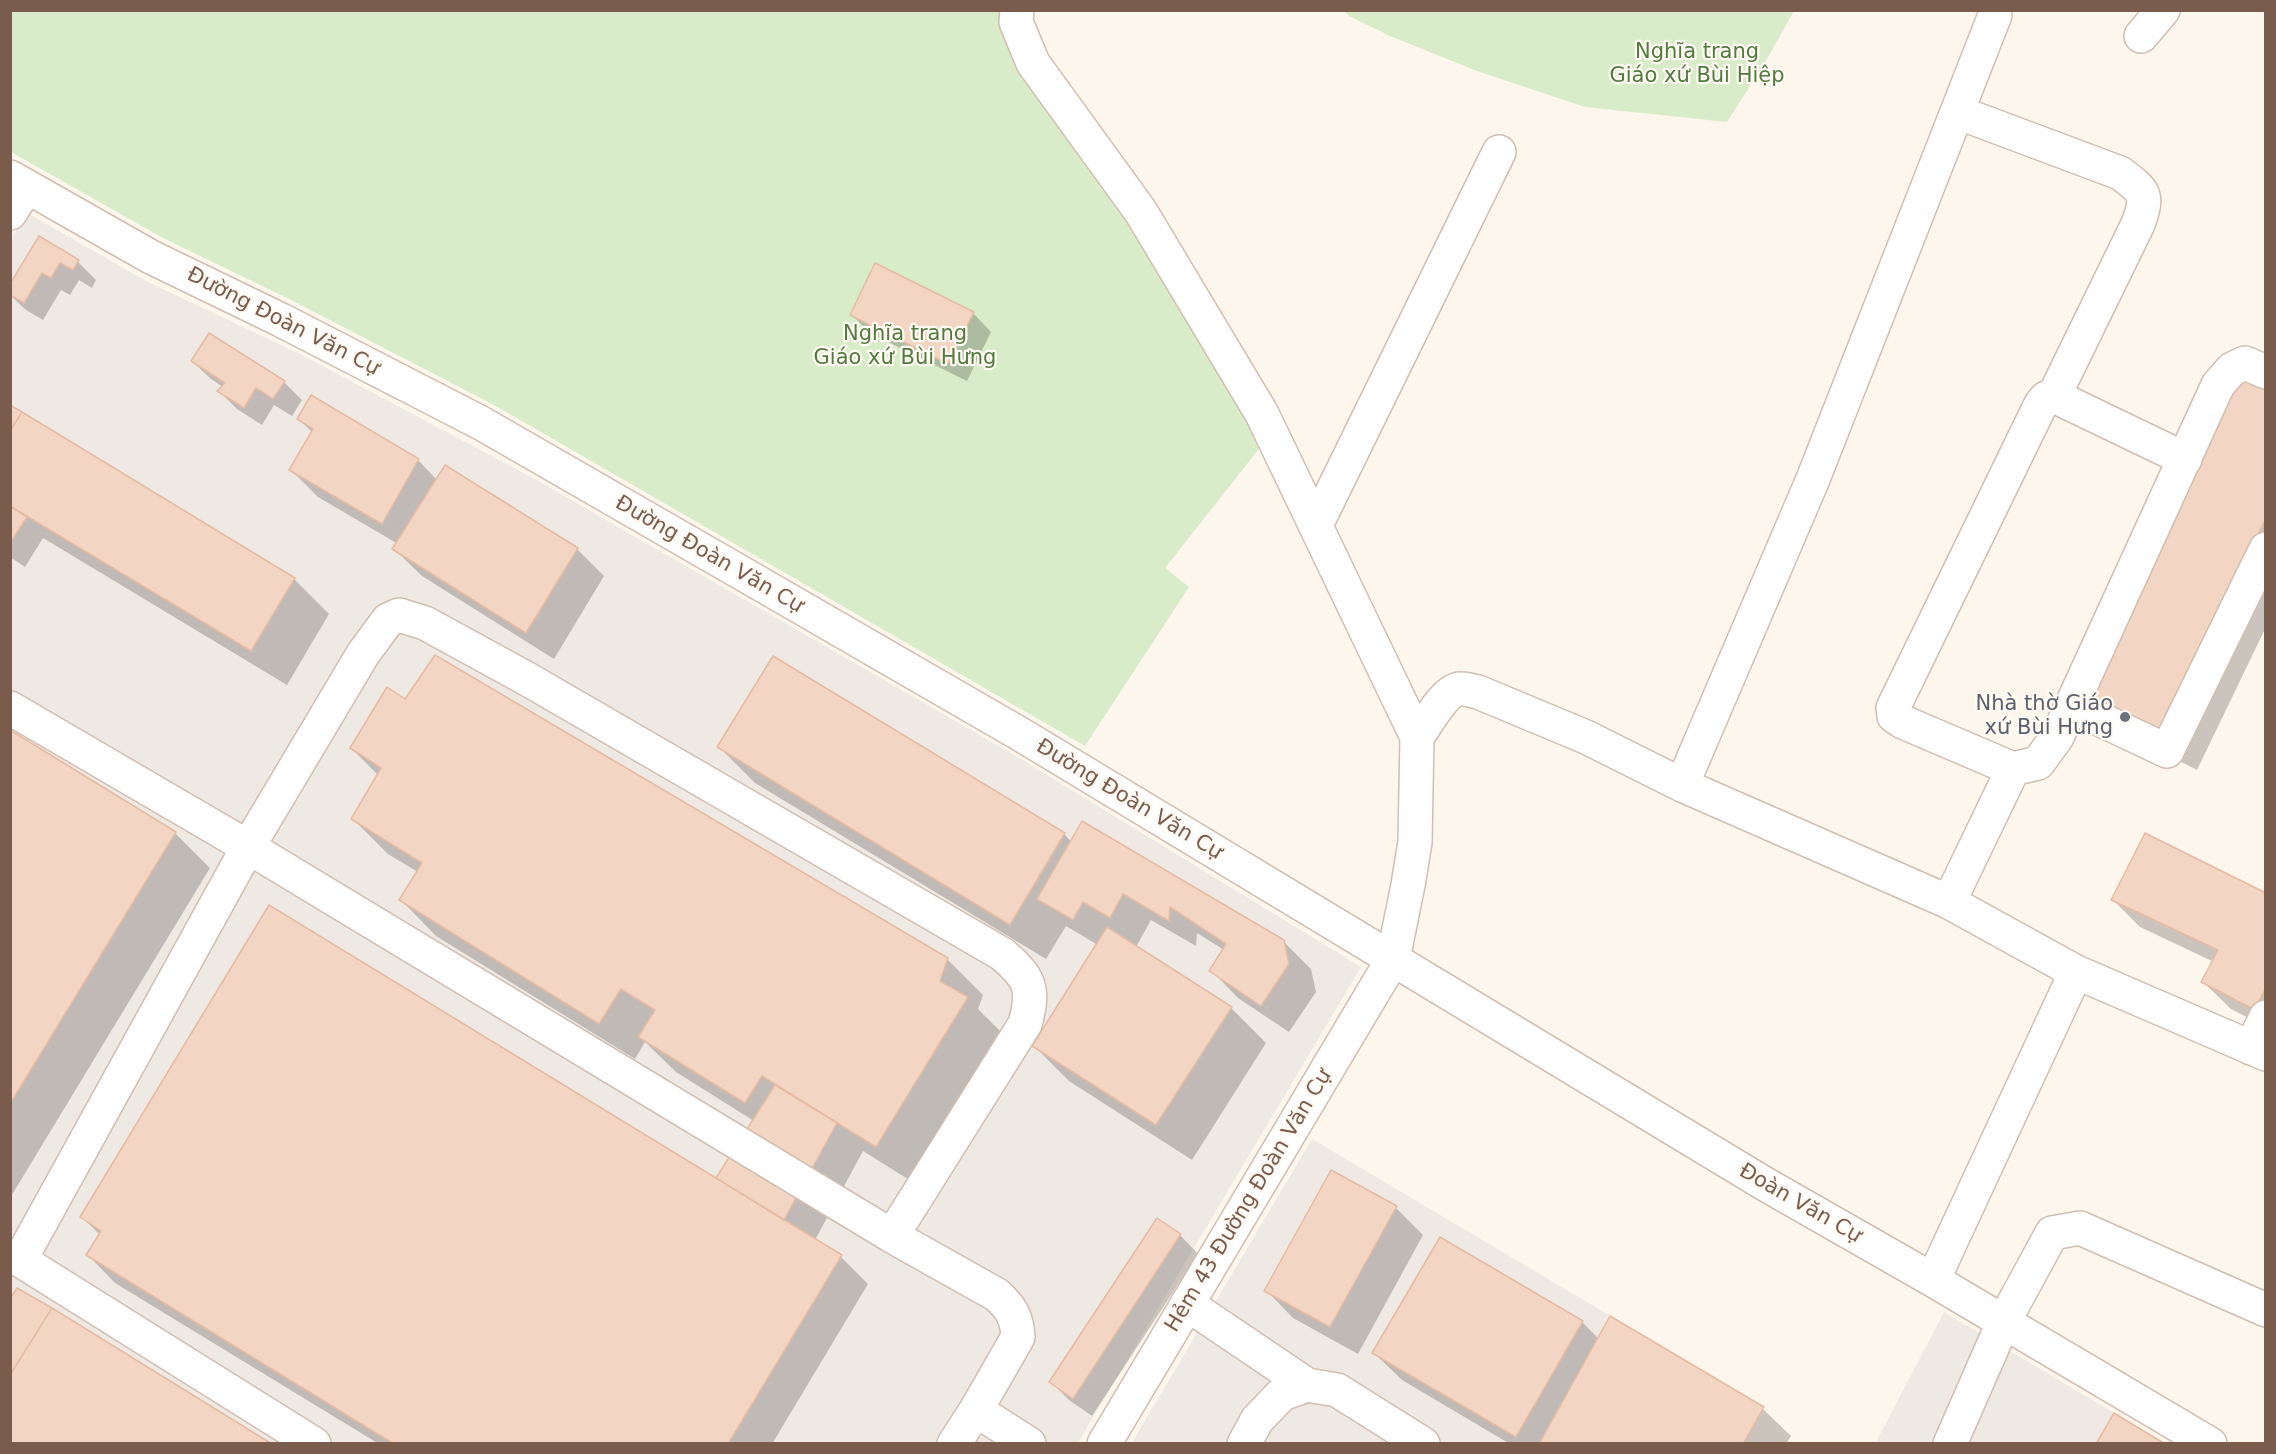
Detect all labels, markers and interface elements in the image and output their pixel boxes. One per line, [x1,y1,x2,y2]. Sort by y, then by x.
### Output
park label: Nghĩa trang Giáo xứ Bùi Hiệp [1609,40,1785,90]
street label: Đường Đoàn Văn Cự [182,262,384,382]
park label: Nghĩa trang Giáo xứ Bùi Hưng [814,322,996,372]
street label: Đường Đoàn Văn Cự [611,491,807,619]
place label: Nhà thờ Giáo xứ Bùi Hưng [1976,692,2113,742]
marker: Nhà thờ Giáo xứ Bùi Hưng [2118,710,2132,724]
street label: Đường Đoàn Văn Cự [1031,734,1227,866]
street label: Hẻm 43 Đường Đoàn Văn Cự [1160,1065,1338,1337]
street label: Đoàn Văn Cự [1734,1159,1866,1249]

